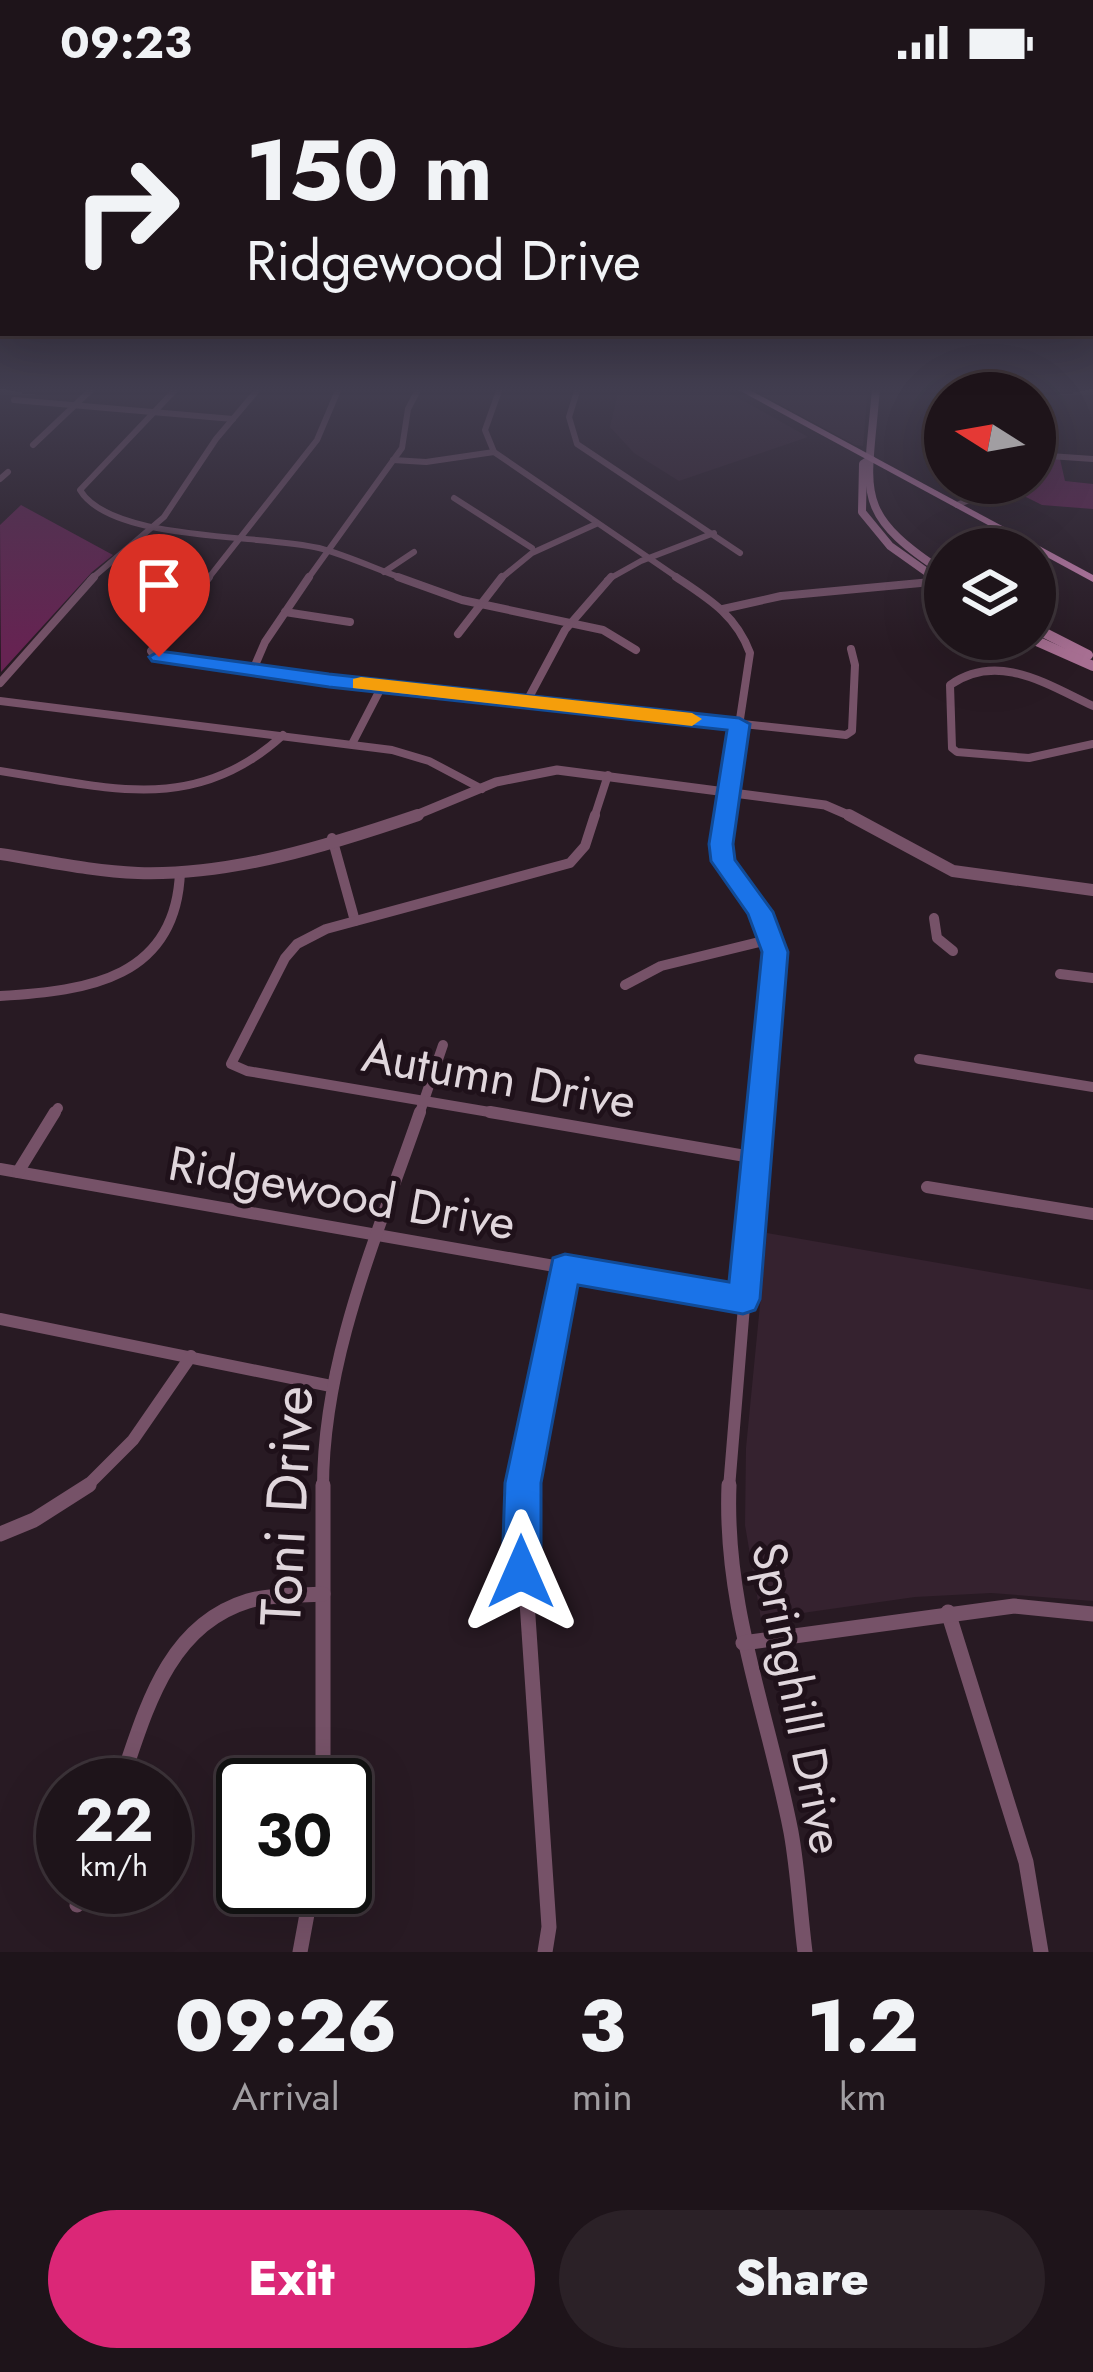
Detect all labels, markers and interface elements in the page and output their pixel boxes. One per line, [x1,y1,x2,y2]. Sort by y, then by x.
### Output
text: 09:23 [60,10,192,75]
text: 150 m [246,110,493,232]
icon: right [48,132,204,288]
text: Ridgewood Drive [246,222,641,300]
north arrow [924,372,1056,504]
map controls [924,372,1056,660]
button: layers [924,528,1056,660]
pin [108,534,210,657]
icon: arrive [126,552,192,618]
street label: Autumn Drive [357,1020,641,1136]
street label: Ridgewood Drive [163,1129,521,1257]
street label: Toni Drive [239,1384,333,1628]
position arrow [458,1509,584,1635]
street label: Springhill Drive [734,1536,862,1860]
speed limit sign: 30 [216,1758,372,1914]
text: 22 [75,1777,153,1864]
text: km/h [80,1844,148,1887]
text: 09:26 [175,1974,397,2078]
text: 3 [579,1974,625,2078]
text: 1.2 [808,1974,918,2078]
text: Arrival [232,2068,340,2125]
text: min [572,2068,633,2125]
text: km [839,2068,887,2125]
button: Exit [48,2210,535,2348]
button: Share [559,2210,1045,2348]

